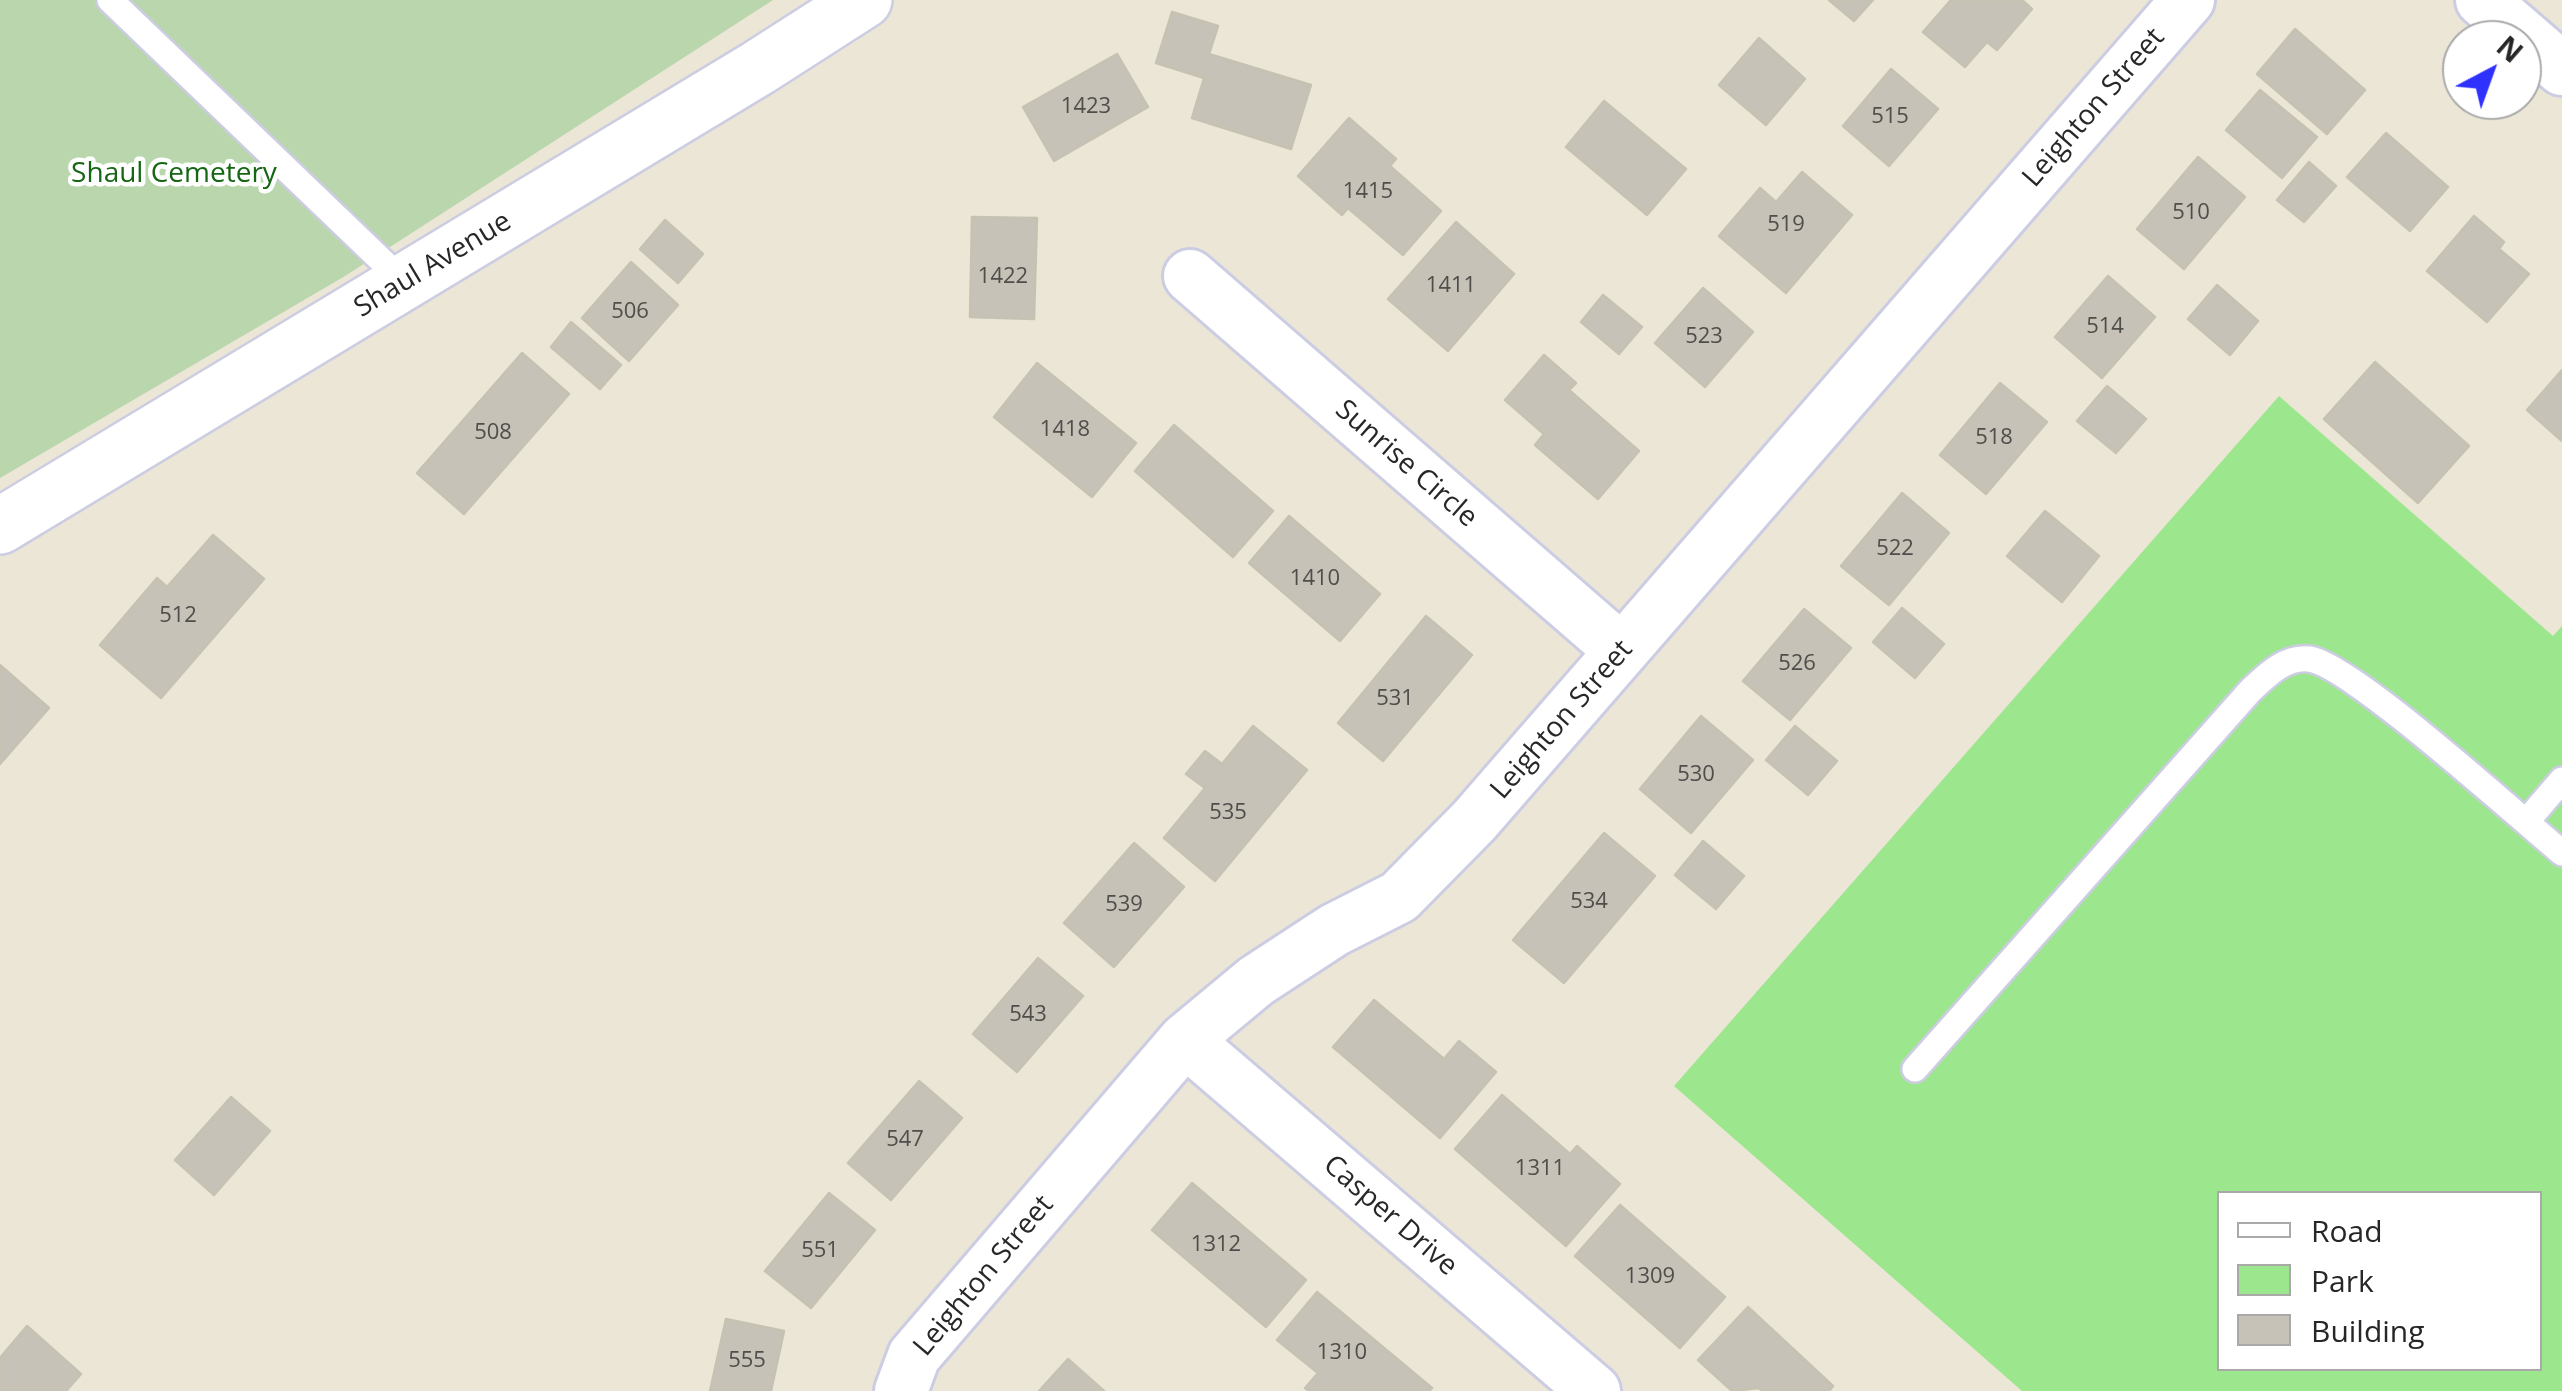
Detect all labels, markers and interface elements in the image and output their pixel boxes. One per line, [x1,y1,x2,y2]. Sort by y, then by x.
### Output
north arrow [2442,20,2542,120]
street label: Leighton Street [2016,22,2172,194]
text: N [2489,27,2531,71]
house number: 1423 [1061,94,1111,120]
house number: 515 [1871,104,1909,130]
park label: Shaul Cemetery [71,157,277,191]
house number: 1415 [1343,179,1393,205]
house number: 510 [2172,200,2210,226]
street label: Shaul Avenue [348,205,518,325]
house number: 519 [1767,212,1805,238]
house number: 1422 [978,264,1028,290]
house number: 1411 [1426,273,1476,299]
house number: 506 [611,299,649,325]
house number: 514 [2086,314,2124,340]
house number: 523 [1685,324,1723,350]
street label: Sunrise Circle [1328,393,1484,535]
house number: 1418 [1040,417,1090,443]
house number: 508 [474,420,512,446]
house number: 518 [1975,425,2013,451]
house number: 522 [1876,536,1914,562]
house number: 1410 [1290,566,1340,592]
house number: 512 [159,603,197,629]
street label: Leighton Street [1484,634,1640,806]
house number: 526 [1778,651,1816,677]
house number: 531 [1376,686,1414,712]
house number: 530 [1677,762,1715,788]
house number: 535 [1209,800,1247,826]
house number: 534 [1570,889,1608,915]
house number: 539 [1105,892,1143,918]
house number: 543 [1009,1002,1047,1028]
house number: 547 [886,1127,924,1153]
street label: Casper Drive [1316,1149,1464,1283]
house number: 1311 [1515,1156,1565,1182]
street label: Leighton Street [907,1189,1061,1363]
legend [2217,1191,2542,1371]
text: Road [2311,1210,2383,1251]
house number: 1312 [1191,1232,1241,1258]
house number: 551 [801,1238,839,1264]
text: Park [2311,1260,2374,1301]
house number: 1309 [1625,1264,1675,1290]
text: Building [2311,1310,2425,1351]
house number: 1310 [1317,1340,1367,1366]
house number: 555 [728,1348,766,1374]

